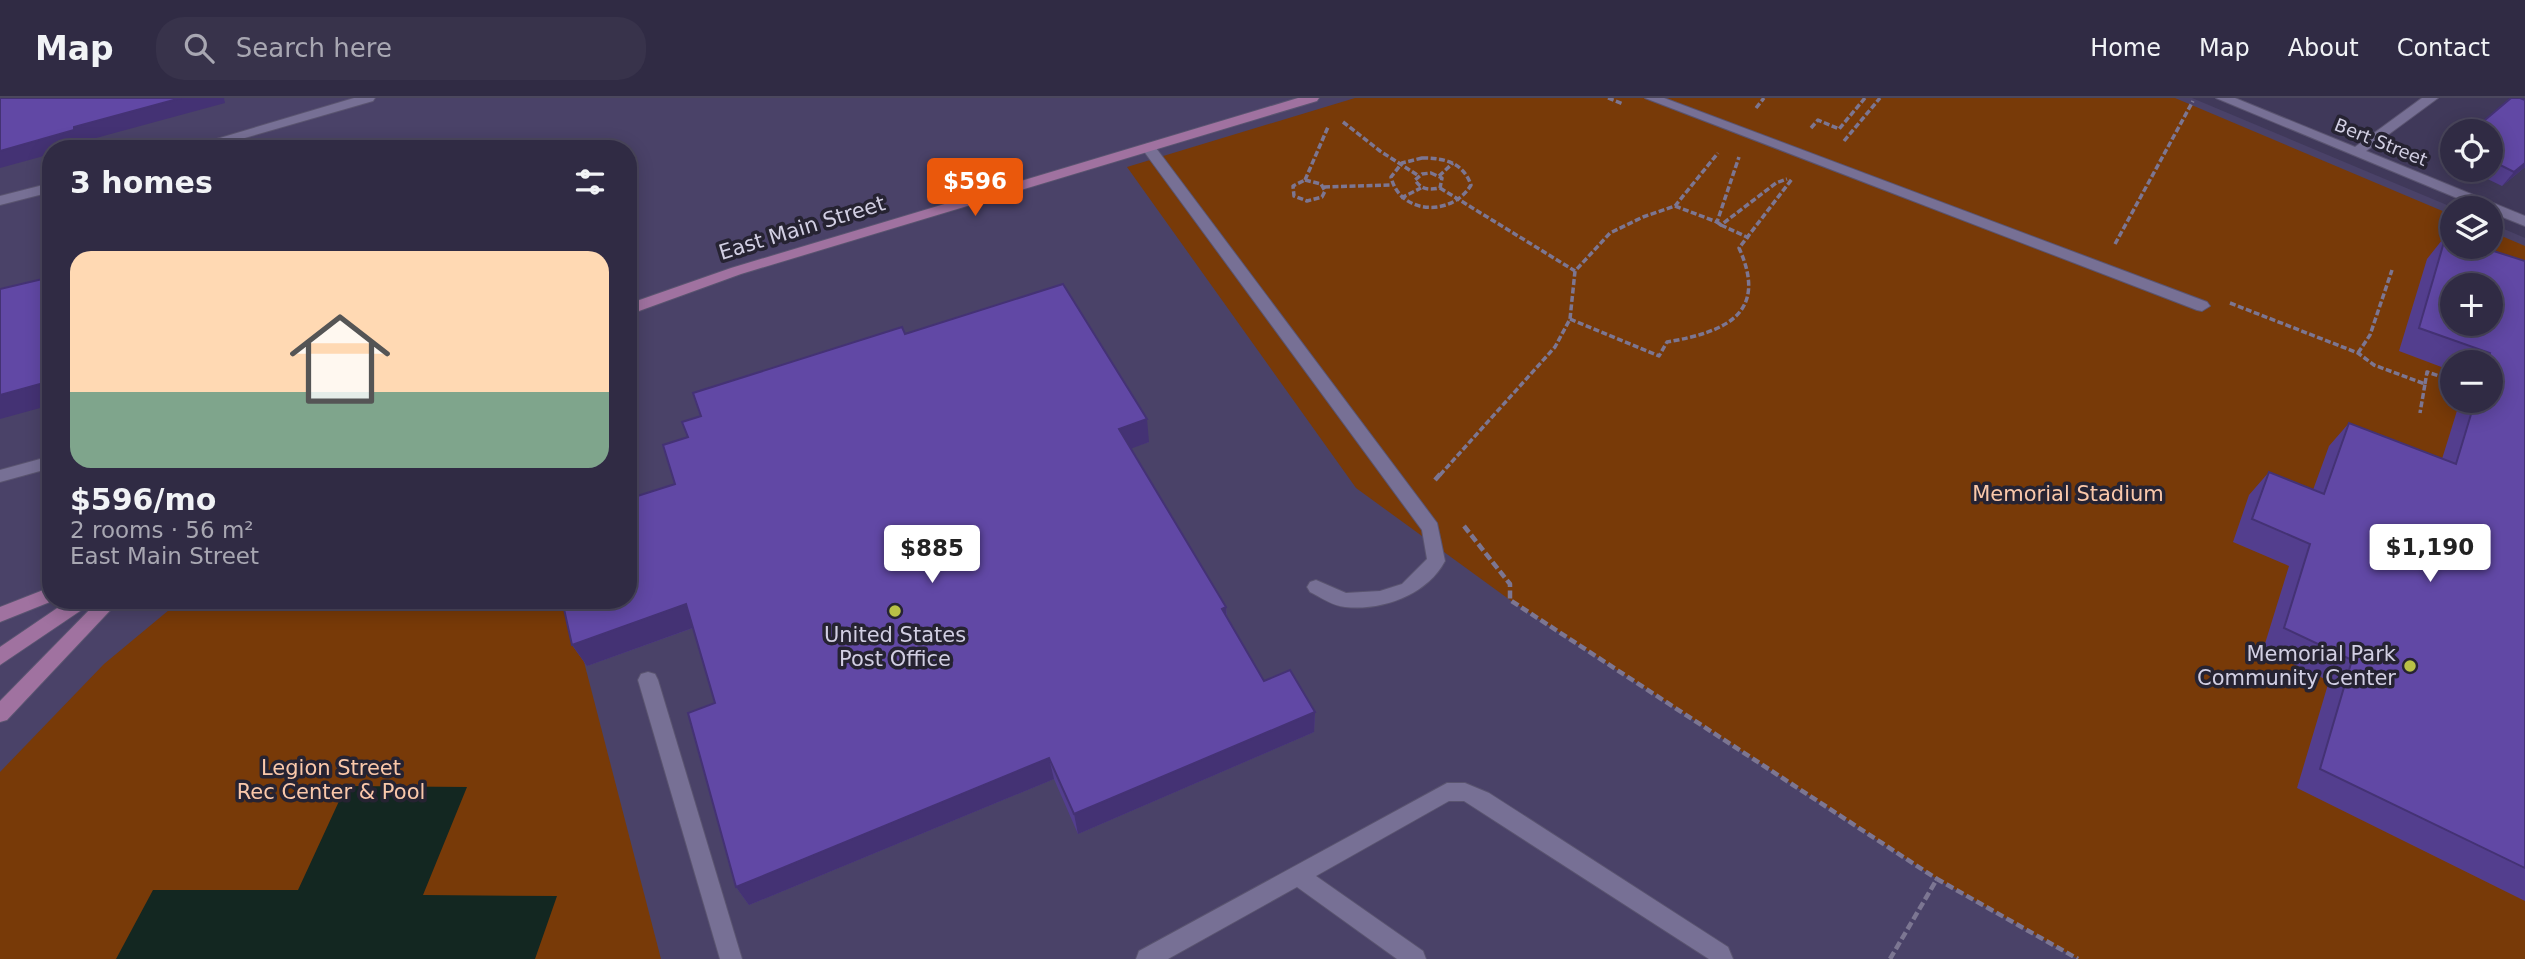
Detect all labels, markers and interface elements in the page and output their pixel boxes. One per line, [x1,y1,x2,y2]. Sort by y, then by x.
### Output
search box [156,17,646,80]
text: Map [35,29,114,68]
icon: search [180,29,218,67]
text: Search here [236,33,392,63]
text: Home [2090,34,2161,62]
text: Map [2199,34,2250,62]
text: About [2288,34,2359,62]
text: Contact [2397,34,2490,62]
street label: Bert Street [2331,114,2431,170]
map controls [2440,119,2503,413]
button: locate [2440,119,2503,182]
pin: $596 [934,158,1016,218]
icon: filters [571,163,609,201]
text: 3 homes [70,165,213,200]
text: $596 [943,168,1007,194]
street label: East Main Street [716,191,888,265]
button: layers [2440,196,2503,259]
button: + [2440,273,2503,336]
icon: home [277,296,403,422]
button: − [2440,350,2503,413]
text: $596/mo [70,482,216,517]
park label: Memorial Stadium [1972,482,2164,506]
text: 2 rooms · 56 m² [70,517,254,543]
pin: $1,190 [2373,524,2487,584]
pin: $885 [891,526,973,585]
text: $1,190 [2386,534,2474,560]
text: $885 [900,535,964,561]
text: East Main Street [70,543,259,569]
marker: United States Post Office [887,603,903,619]
place label: United States Post Office [824,623,966,671]
place label: Memorial Park Community Center [2197,642,2397,690]
marker: Memorial Park Community Center [2402,658,2418,674]
park label: Legion Street Rec Center & Pool [237,756,425,804]

